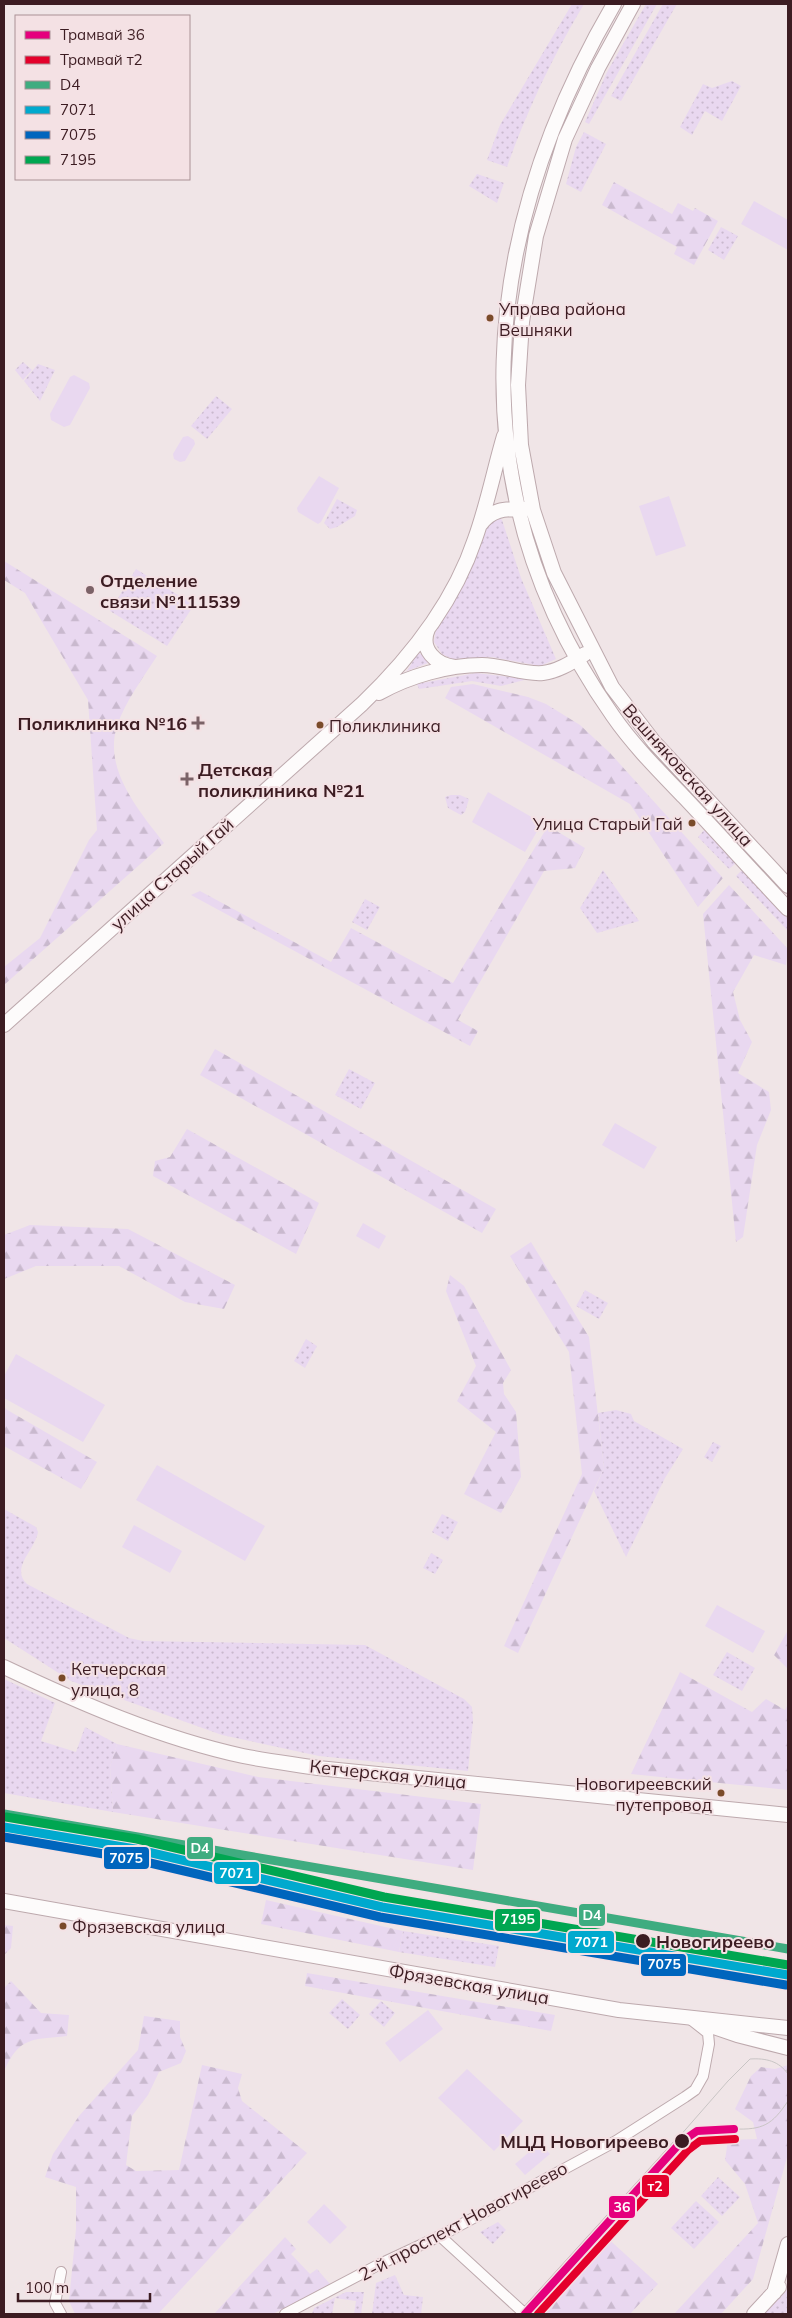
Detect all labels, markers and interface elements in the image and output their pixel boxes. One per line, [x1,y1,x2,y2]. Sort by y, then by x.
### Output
legend [15,15,190,180]
text: Трамвай 36 [60,25,145,44]
text: Трамвай т2 [60,50,143,69]
text: D4 [60,75,80,94]
text: 7071 [60,100,96,119]
text: 7075 [60,125,96,144]
text: 7195 [60,150,96,169]
place label: Управа района Вешняки [498,298,626,340]
marker: Управа района Вешняки [485,313,495,323]
place label: Отделение связи №111539 [100,569,240,613]
marker: Отделение связи №111539 [84,584,96,596]
street label: Вешняковская улица [618,699,758,851]
place label: Поликлиника №16 [18,712,187,735]
place label: Поликлиника [329,715,441,736]
marker: Поликлиника №16 [191,716,205,730]
marker: Поликлиника [315,720,325,730]
place label: Детская поликлиника №21 [198,758,365,802]
marker: Детская поликлиника №21 [180,772,194,786]
street label: улица Старый Гай [106,813,238,935]
place label: Улица Старый Гай [532,813,683,834]
marker: Улица Старый Гай [687,818,697,828]
place label: Кетчерская улица, 8 [71,1658,166,1701]
marker: Кетчерская улица, 8 [57,1673,67,1683]
street label: Кетчерская улица [308,1754,468,1794]
place label: Новогиреевский путепровод [575,1773,712,1816]
marker: Новогиреевский путепровод [716,1788,726,1798]
line badge: D4 [186,1836,214,1860]
text: D4 [190,1839,210,1857]
line badge: 7075 [103,1846,150,1870]
text: 7075 [109,1849,143,1867]
line badge: 7071 [213,1861,260,1885]
text: 7071 [219,1864,253,1882]
line badge: D4 [578,1903,606,1927]
text: D4 [582,1906,602,1924]
line badge: 7195 [494,1908,541,1932]
text: 7195 [501,1910,535,1928]
place label: Фрязевская улица [72,1916,225,1938]
marker: Фрязевская улица [58,1921,68,1931]
line badge: 7071 [567,1930,615,1954]
place label: Новогиреево [656,1930,775,1953]
marker: Новогиреево [634,1932,652,1950]
text: 7071 [574,1933,608,1951]
line badge: 7075 [640,1953,687,1977]
text: 7075 [647,1955,681,1973]
street label: Фрязевская улица [387,1959,551,2009]
place label: МЦД Новогиреево [500,2130,669,2153]
marker: МЦД Новогиреево [673,2132,691,2150]
street label: 2-й проспект Новогиреево [355,2156,571,2286]
line badge: т2 [641,2174,670,2198]
text: т2 [647,2177,663,2195]
line badge: 36 [608,2195,636,2219]
text: 36 [614,2198,630,2216]
scale bar [18,2270,150,2302]
text: 100 m [25,2278,69,2297]

